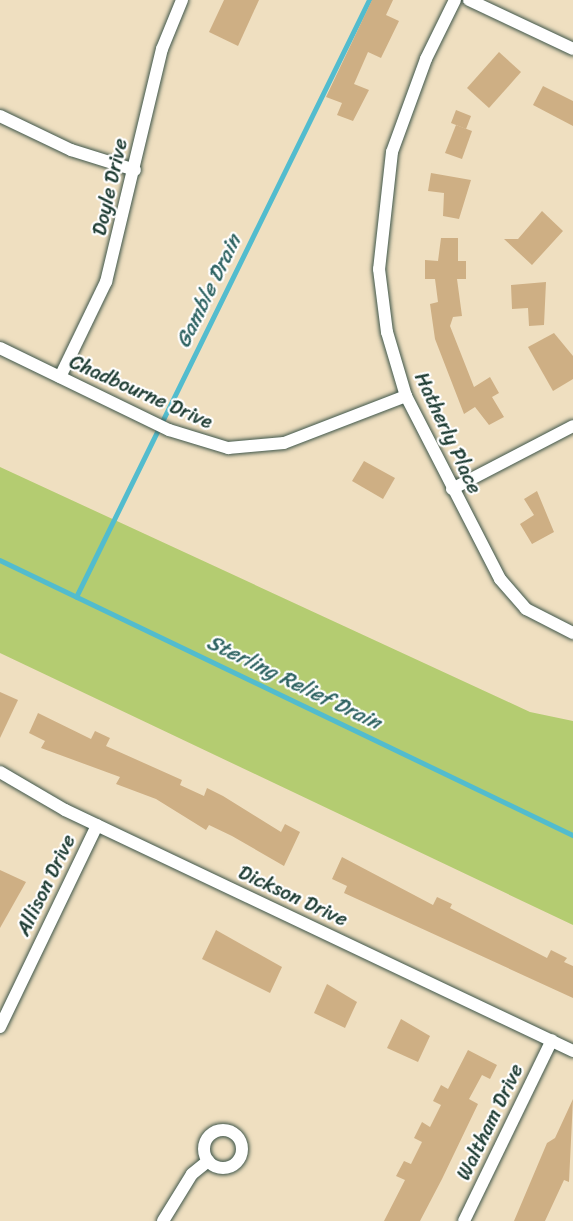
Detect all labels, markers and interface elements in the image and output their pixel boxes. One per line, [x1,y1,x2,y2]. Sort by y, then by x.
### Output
street label: Doyle Drive [87,136,133,238]
water label: Gamble Drain [170,231,246,351]
street label: Chadbourne Drive [65,350,217,434]
street label: Hatherly Place [409,368,487,498]
water label: Sterling Relief Drain [203,629,385,735]
street label: Allison Drive [11,830,81,940]
street label: Dickson Drive [235,860,351,932]
street label: Waltham Drive [452,1060,528,1184]

